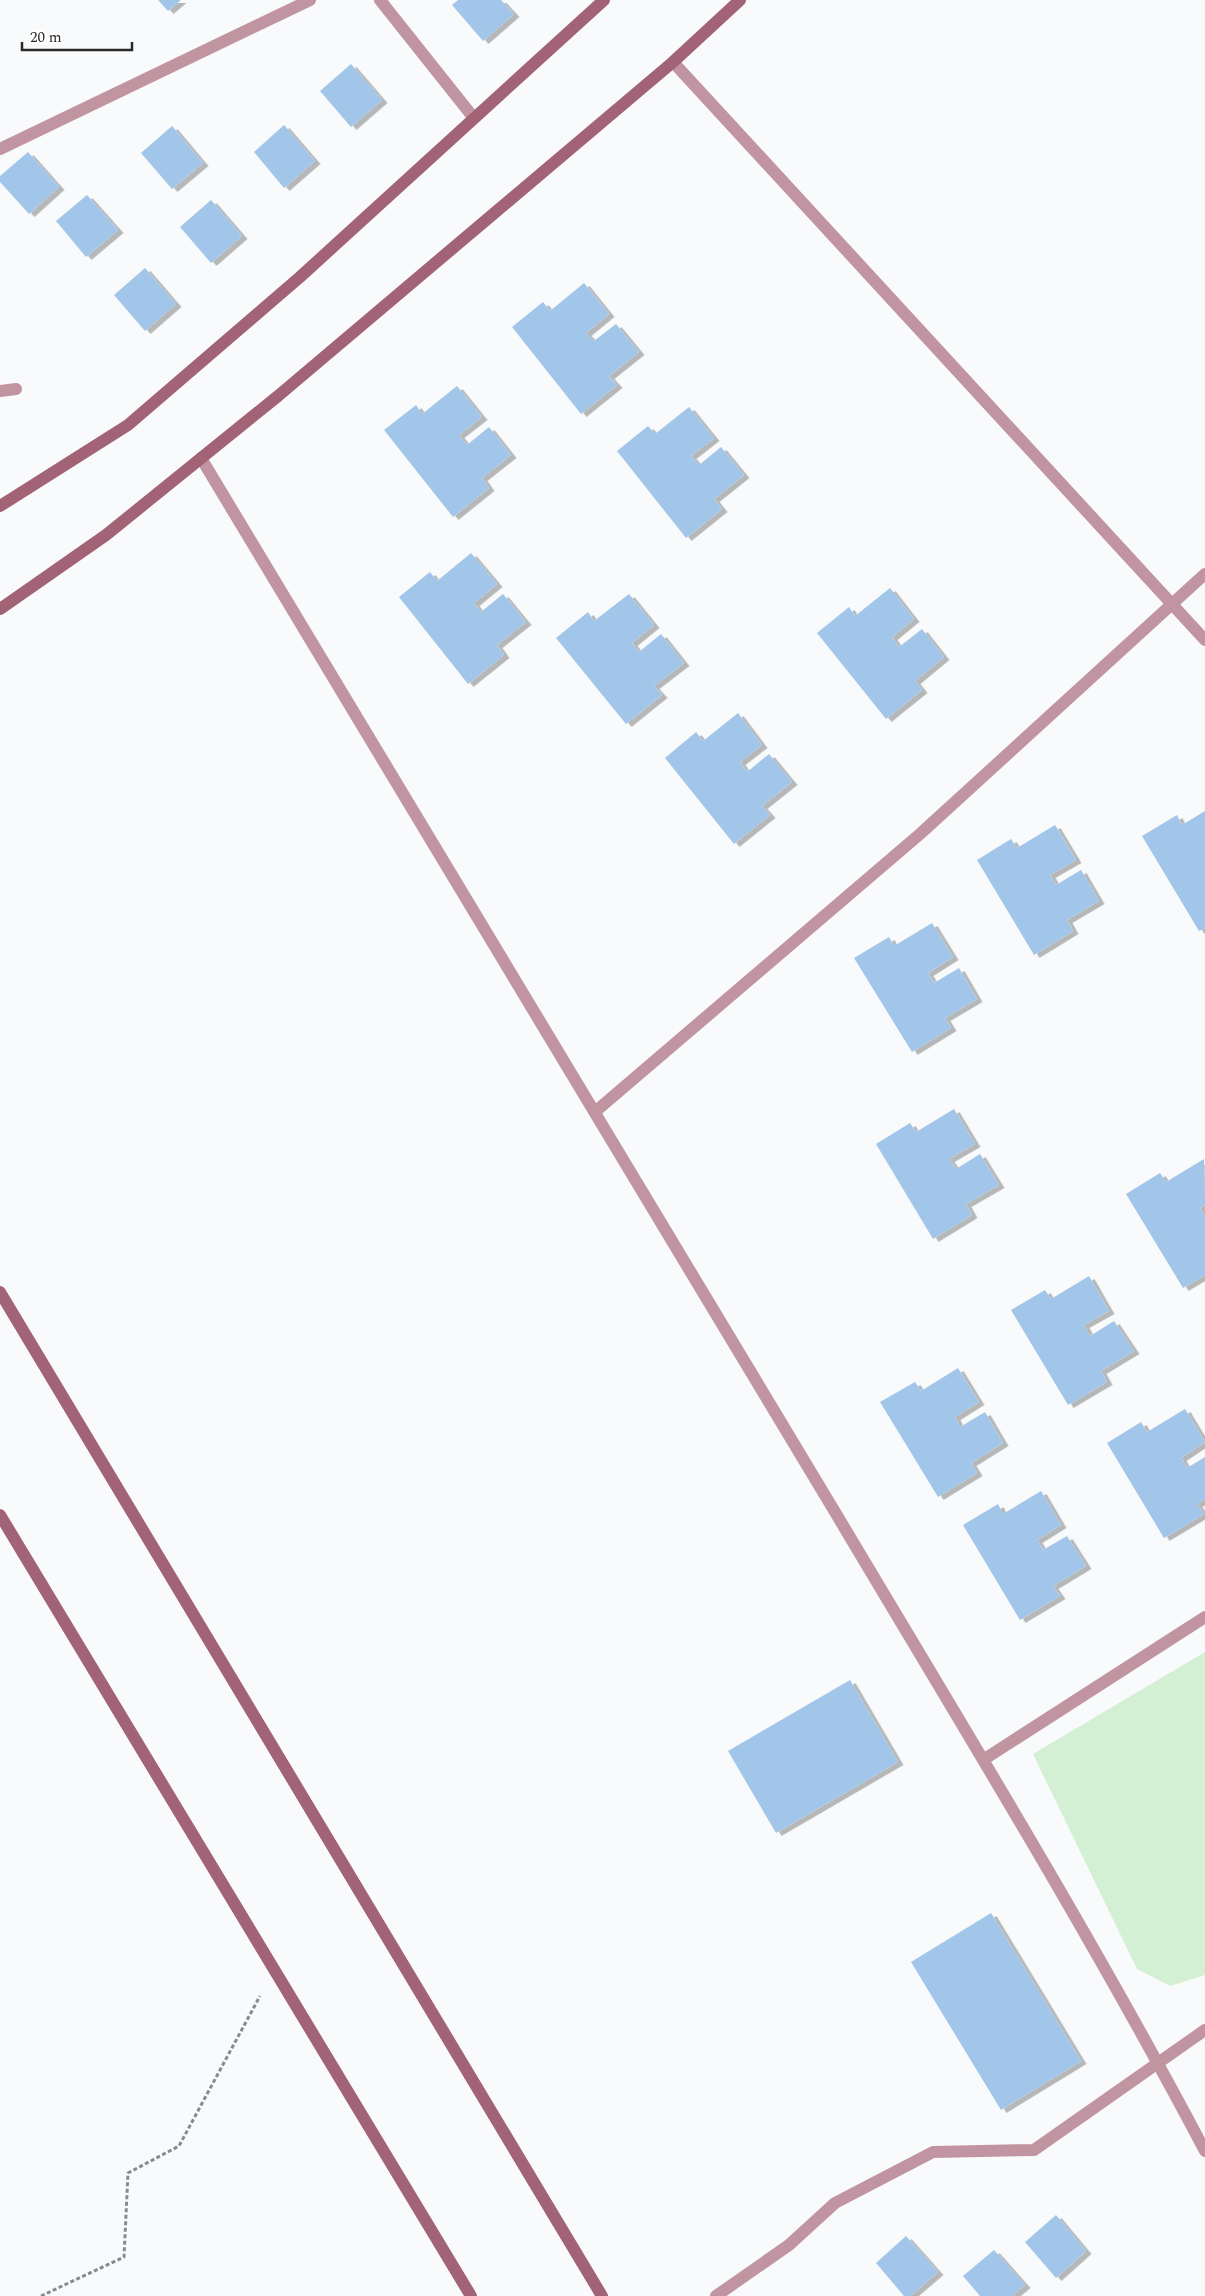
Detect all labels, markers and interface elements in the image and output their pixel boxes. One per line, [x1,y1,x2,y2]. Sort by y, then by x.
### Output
scale bar [22,20,132,52]
text: 20 m [30,26,62,49]

